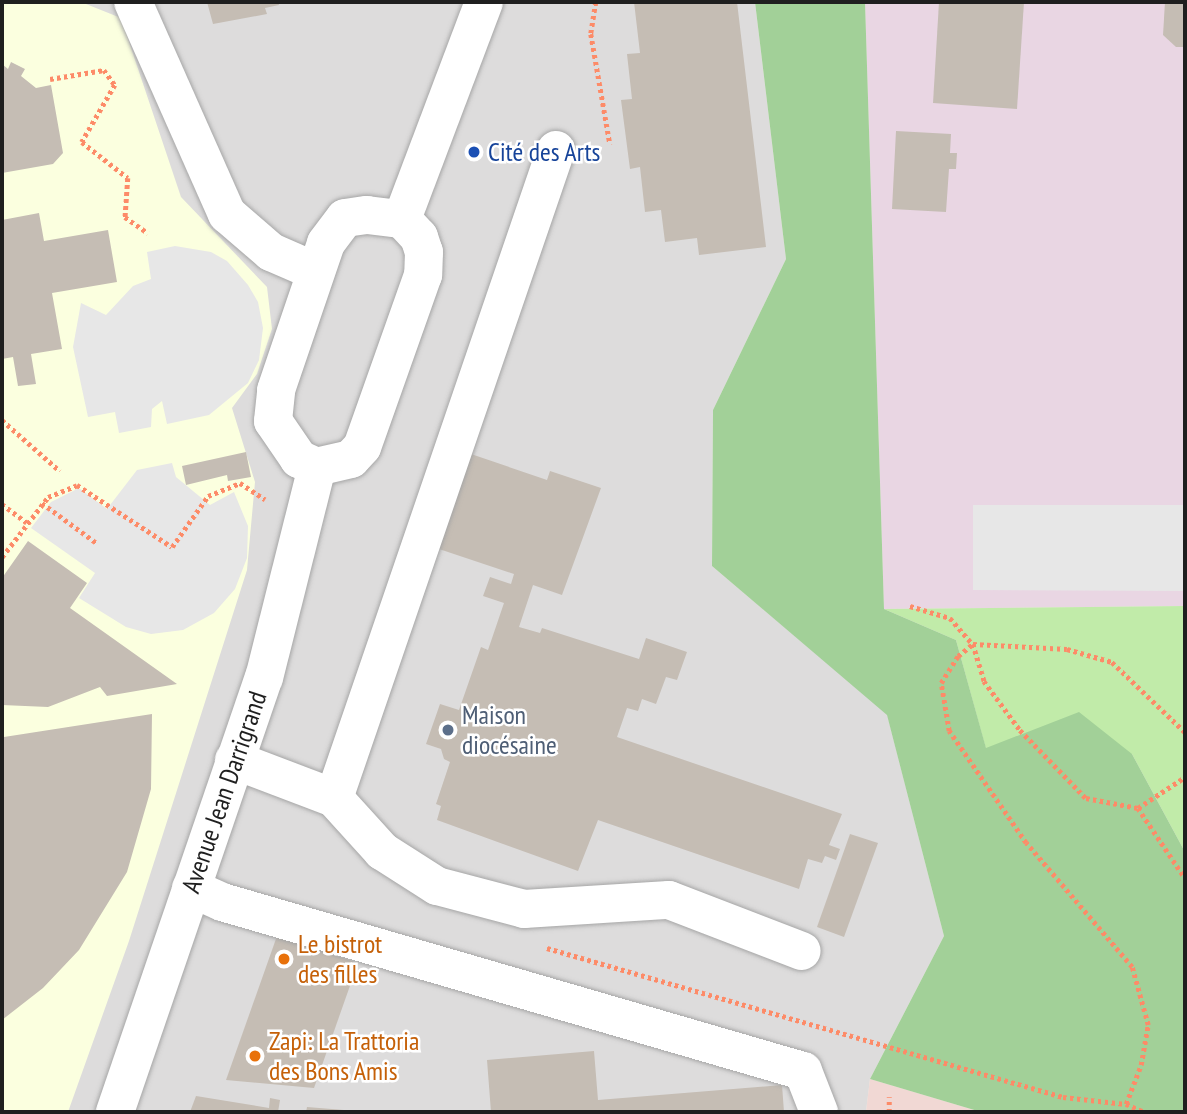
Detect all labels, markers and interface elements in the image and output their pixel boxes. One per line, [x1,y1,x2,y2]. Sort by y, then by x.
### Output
place label: Cité des Arts [488,136,601,168]
marker: Cité des Arts [466,144,482,160]
street label: Avenue Jean Darrigrand [175,687,273,897]
place label: Maison diocésaine [462,699,557,760]
marker: Maison diocésaine [440,722,456,738]
place label: Le bistrot des filles [298,928,382,990]
marker: Le bistrot des filles [276,951,292,967]
place label: Zapi: La Trattoria des Bons Amis [269,1025,420,1086]
marker: Zapi: La Trattoria des Bons Amis [247,1048,263,1064]

